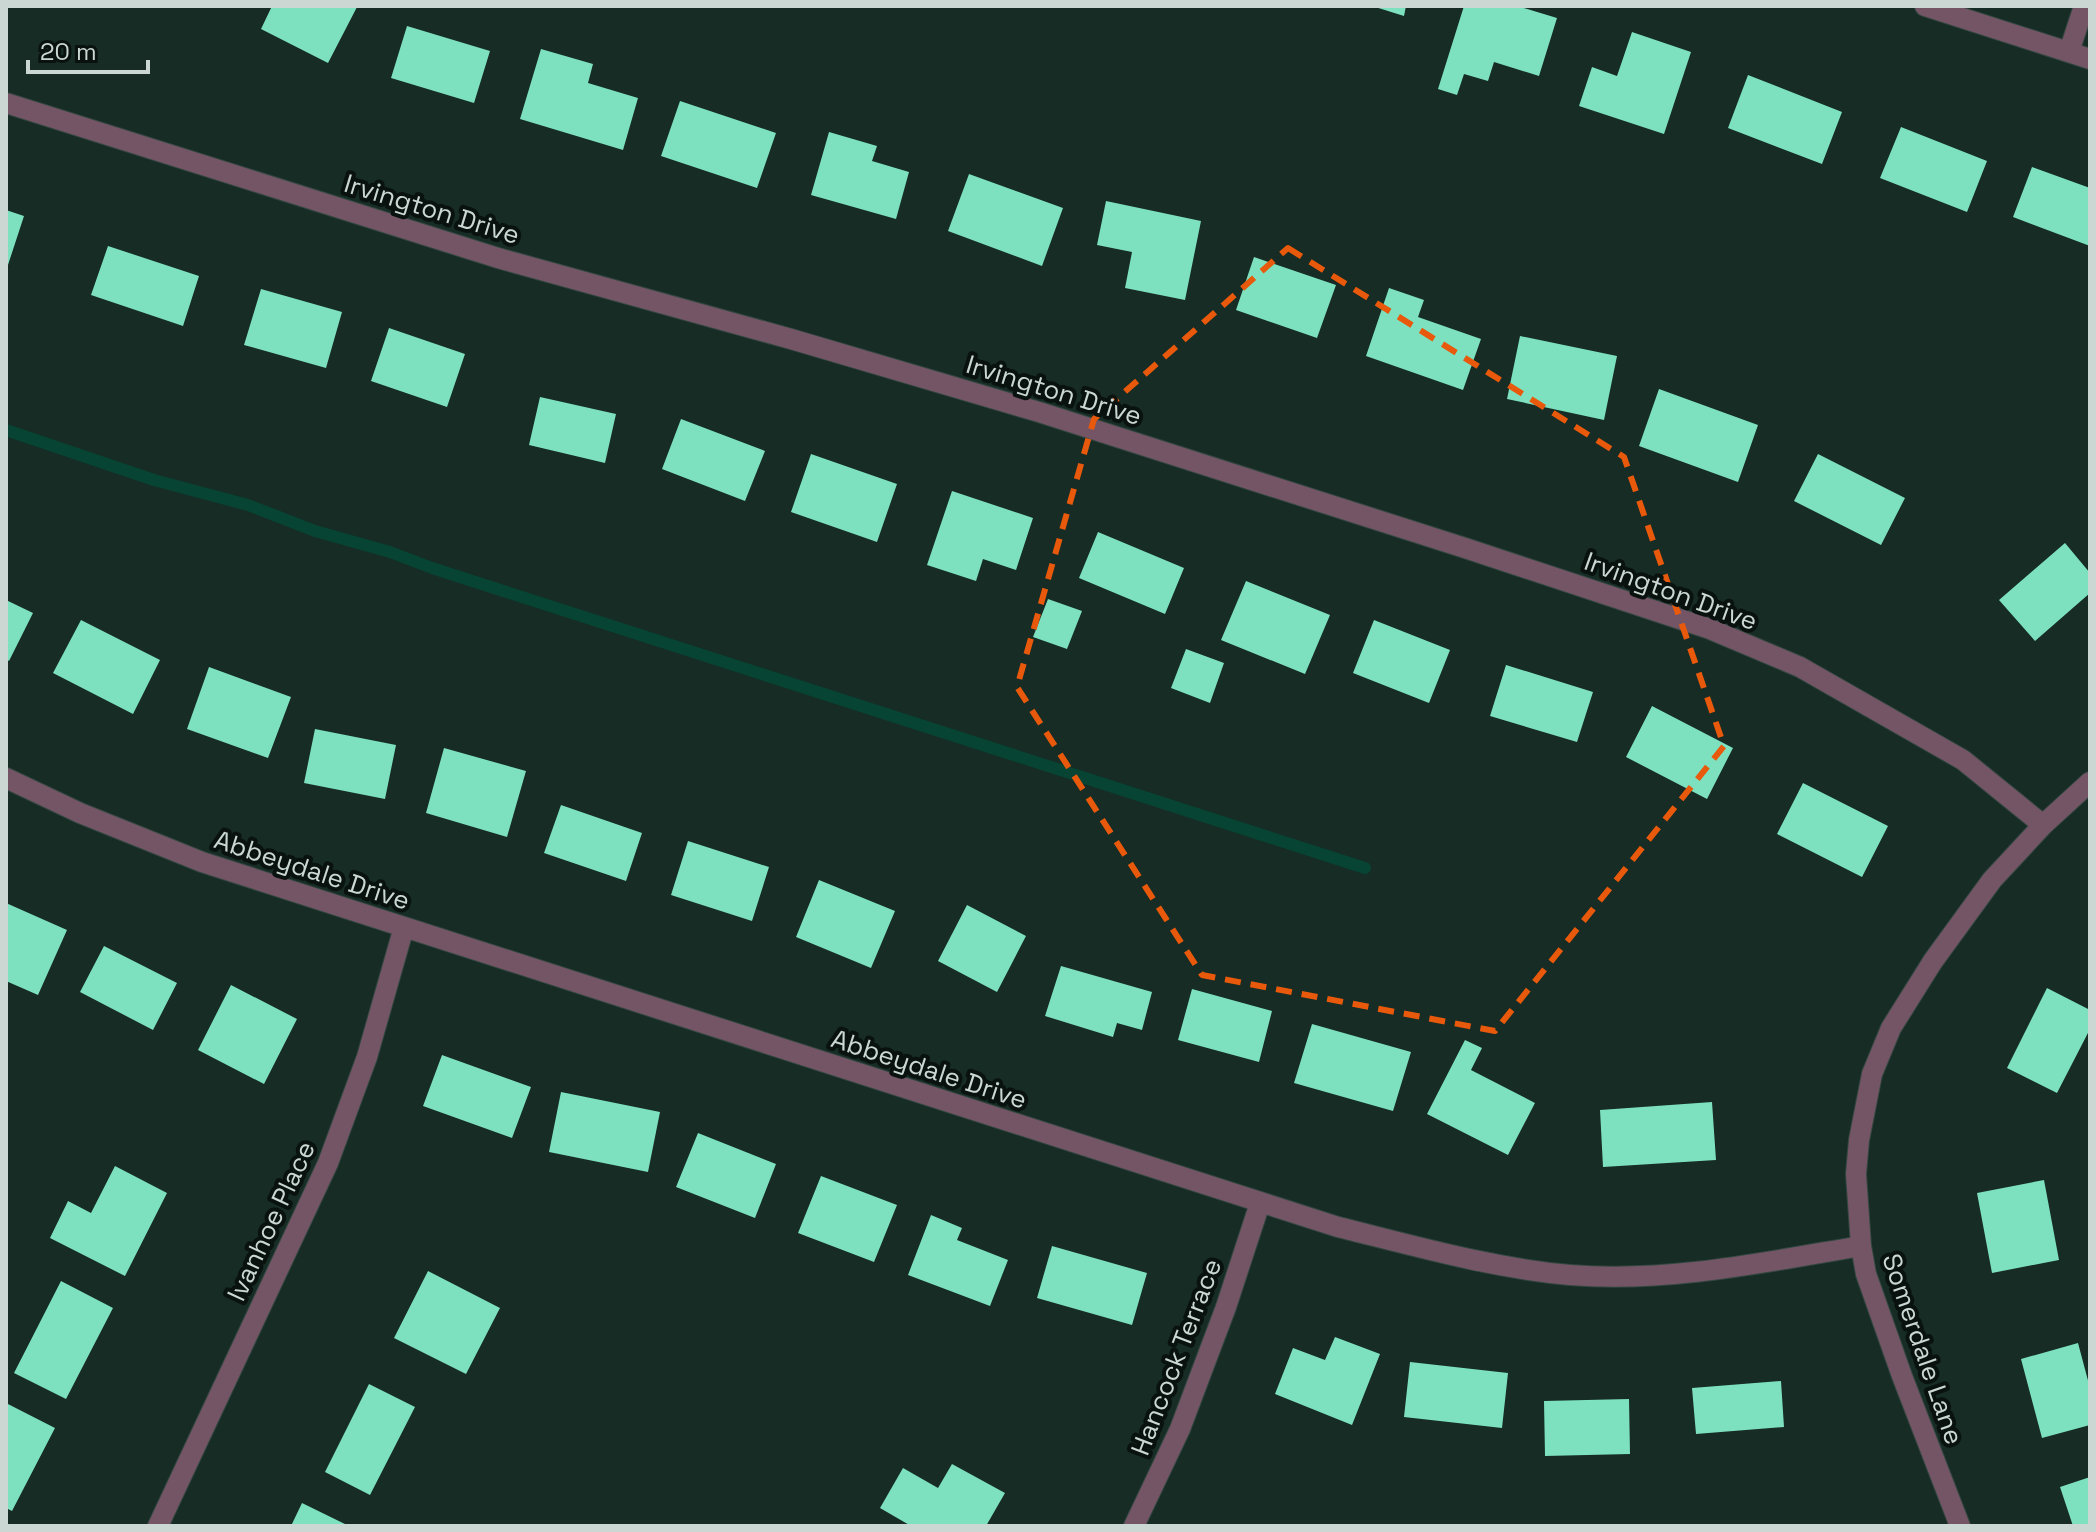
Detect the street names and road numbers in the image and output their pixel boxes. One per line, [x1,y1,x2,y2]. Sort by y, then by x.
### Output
street label: Irvington Drive [340,166,524,252]
street label: Irvington Drive [962,347,1146,433]
street label: Irvington Drive [1580,544,1762,638]
street label: Abbeydale Drive [210,822,414,918]
street label: Abbeydale Drive [827,1021,1031,1117]
street label: Ivanhoe Place [219,1136,323,1306]
street label: Somerdale Lane [1874,1249,1972,1449]
street label: Hancock Terrace [1123,1254,1229,1460]

